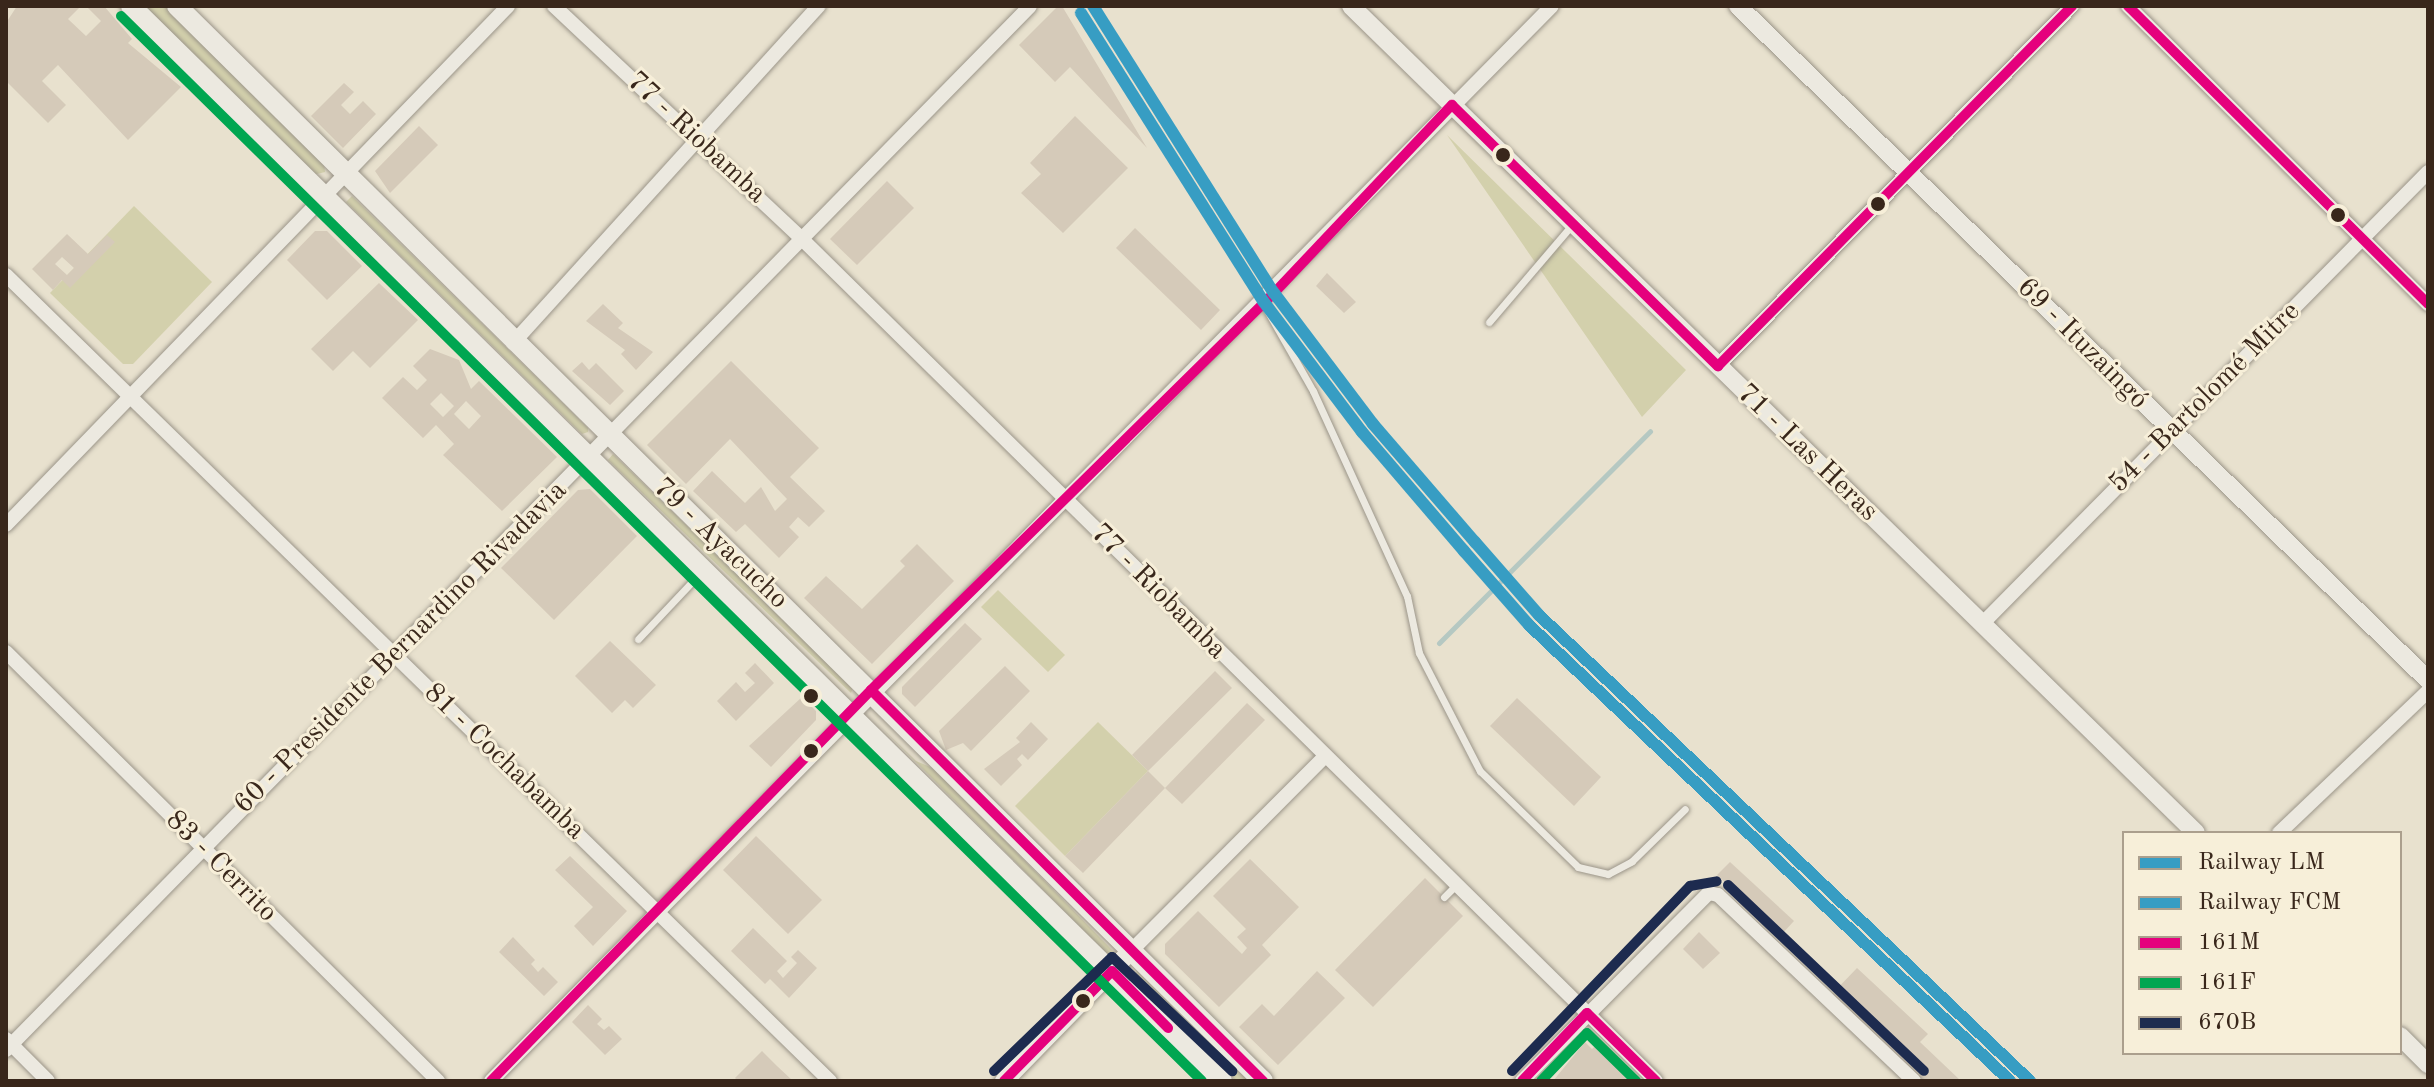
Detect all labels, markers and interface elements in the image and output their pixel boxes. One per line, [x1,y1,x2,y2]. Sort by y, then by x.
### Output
street label: 77 - Riobamba [619,65,773,211]
unlabelled marker [1495,147,1511,163]
unlabelled marker [1870,196,1886,212]
unlabelled marker [2330,207,2346,223]
street label: 69 - Ituzaingó [2009,271,2155,417]
street label: 54 - Bartolomé Mitre [2102,295,2308,501]
street label: 71 - Las Heras [1729,377,1885,529]
street label: 79 - Ayacucho [645,471,795,617]
street label: 60 - Presidente Bernardino Rivadavia [228,475,574,821]
street label: 77 - Riobamba [1083,517,1233,667]
street label: 81 - Cochabamba [416,677,592,847]
unlabelled marker [803,688,819,704]
unlabelled marker [803,743,819,759]
street label: 83 - Cerrito [158,804,284,930]
legend [2122,831,2402,1055]
text: Railway LM [2198,851,2325,875]
text: Railway FCM [2198,891,2341,915]
text: 161M [2198,931,2260,955]
text: 161F [2198,971,2256,995]
unlabelled marker [1075,993,1091,1009]
text: 670B [2198,1011,2256,1035]

